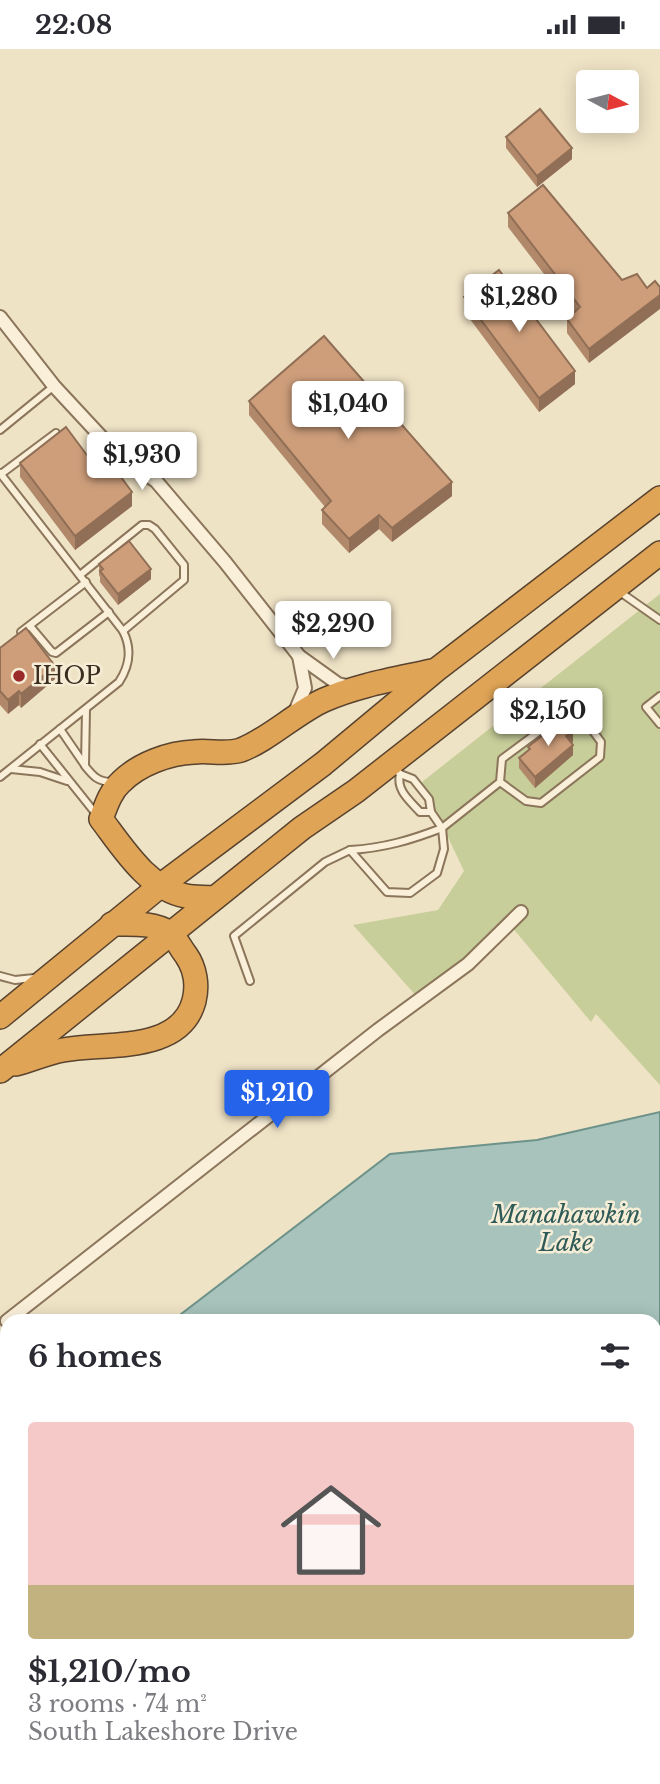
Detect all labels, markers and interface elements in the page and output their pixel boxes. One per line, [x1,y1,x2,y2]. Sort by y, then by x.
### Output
text: 22:08 [35,9,112,41]
north arrow [576,70,639,133]
map controls [576,70,639,133]
pin: $1,280 [462,275,576,334]
text: $1,280 [480,283,558,311]
pin: $1,040 [291,381,405,441]
text: $1,040 [308,390,388,418]
pin: $1,930 [85,433,199,492]
text: $1,930 [103,441,181,469]
pin: $2,290 [276,601,390,661]
text: $2,290 [291,610,375,638]
place label: IHOP [33,662,101,690]
marker: IHOP [11,668,27,684]
pin: $2,150 [491,689,605,748]
text: $2,150 [510,697,586,725]
pin: $1,210 [220,1070,334,1130]
text: $1,210 [240,1079,314,1107]
water label: Manahawkin Lake [490,1200,641,1257]
icon: filters [596,1337,634,1375]
text: 6 homes [28,1338,162,1375]
icon: home [268,1467,394,1593]
text: $1,210/mo [28,1653,191,1690]
text: 3 rooms · 74 m² [28,1690,207,1718]
text: South Lakeshore Drive [28,1718,298,1746]

